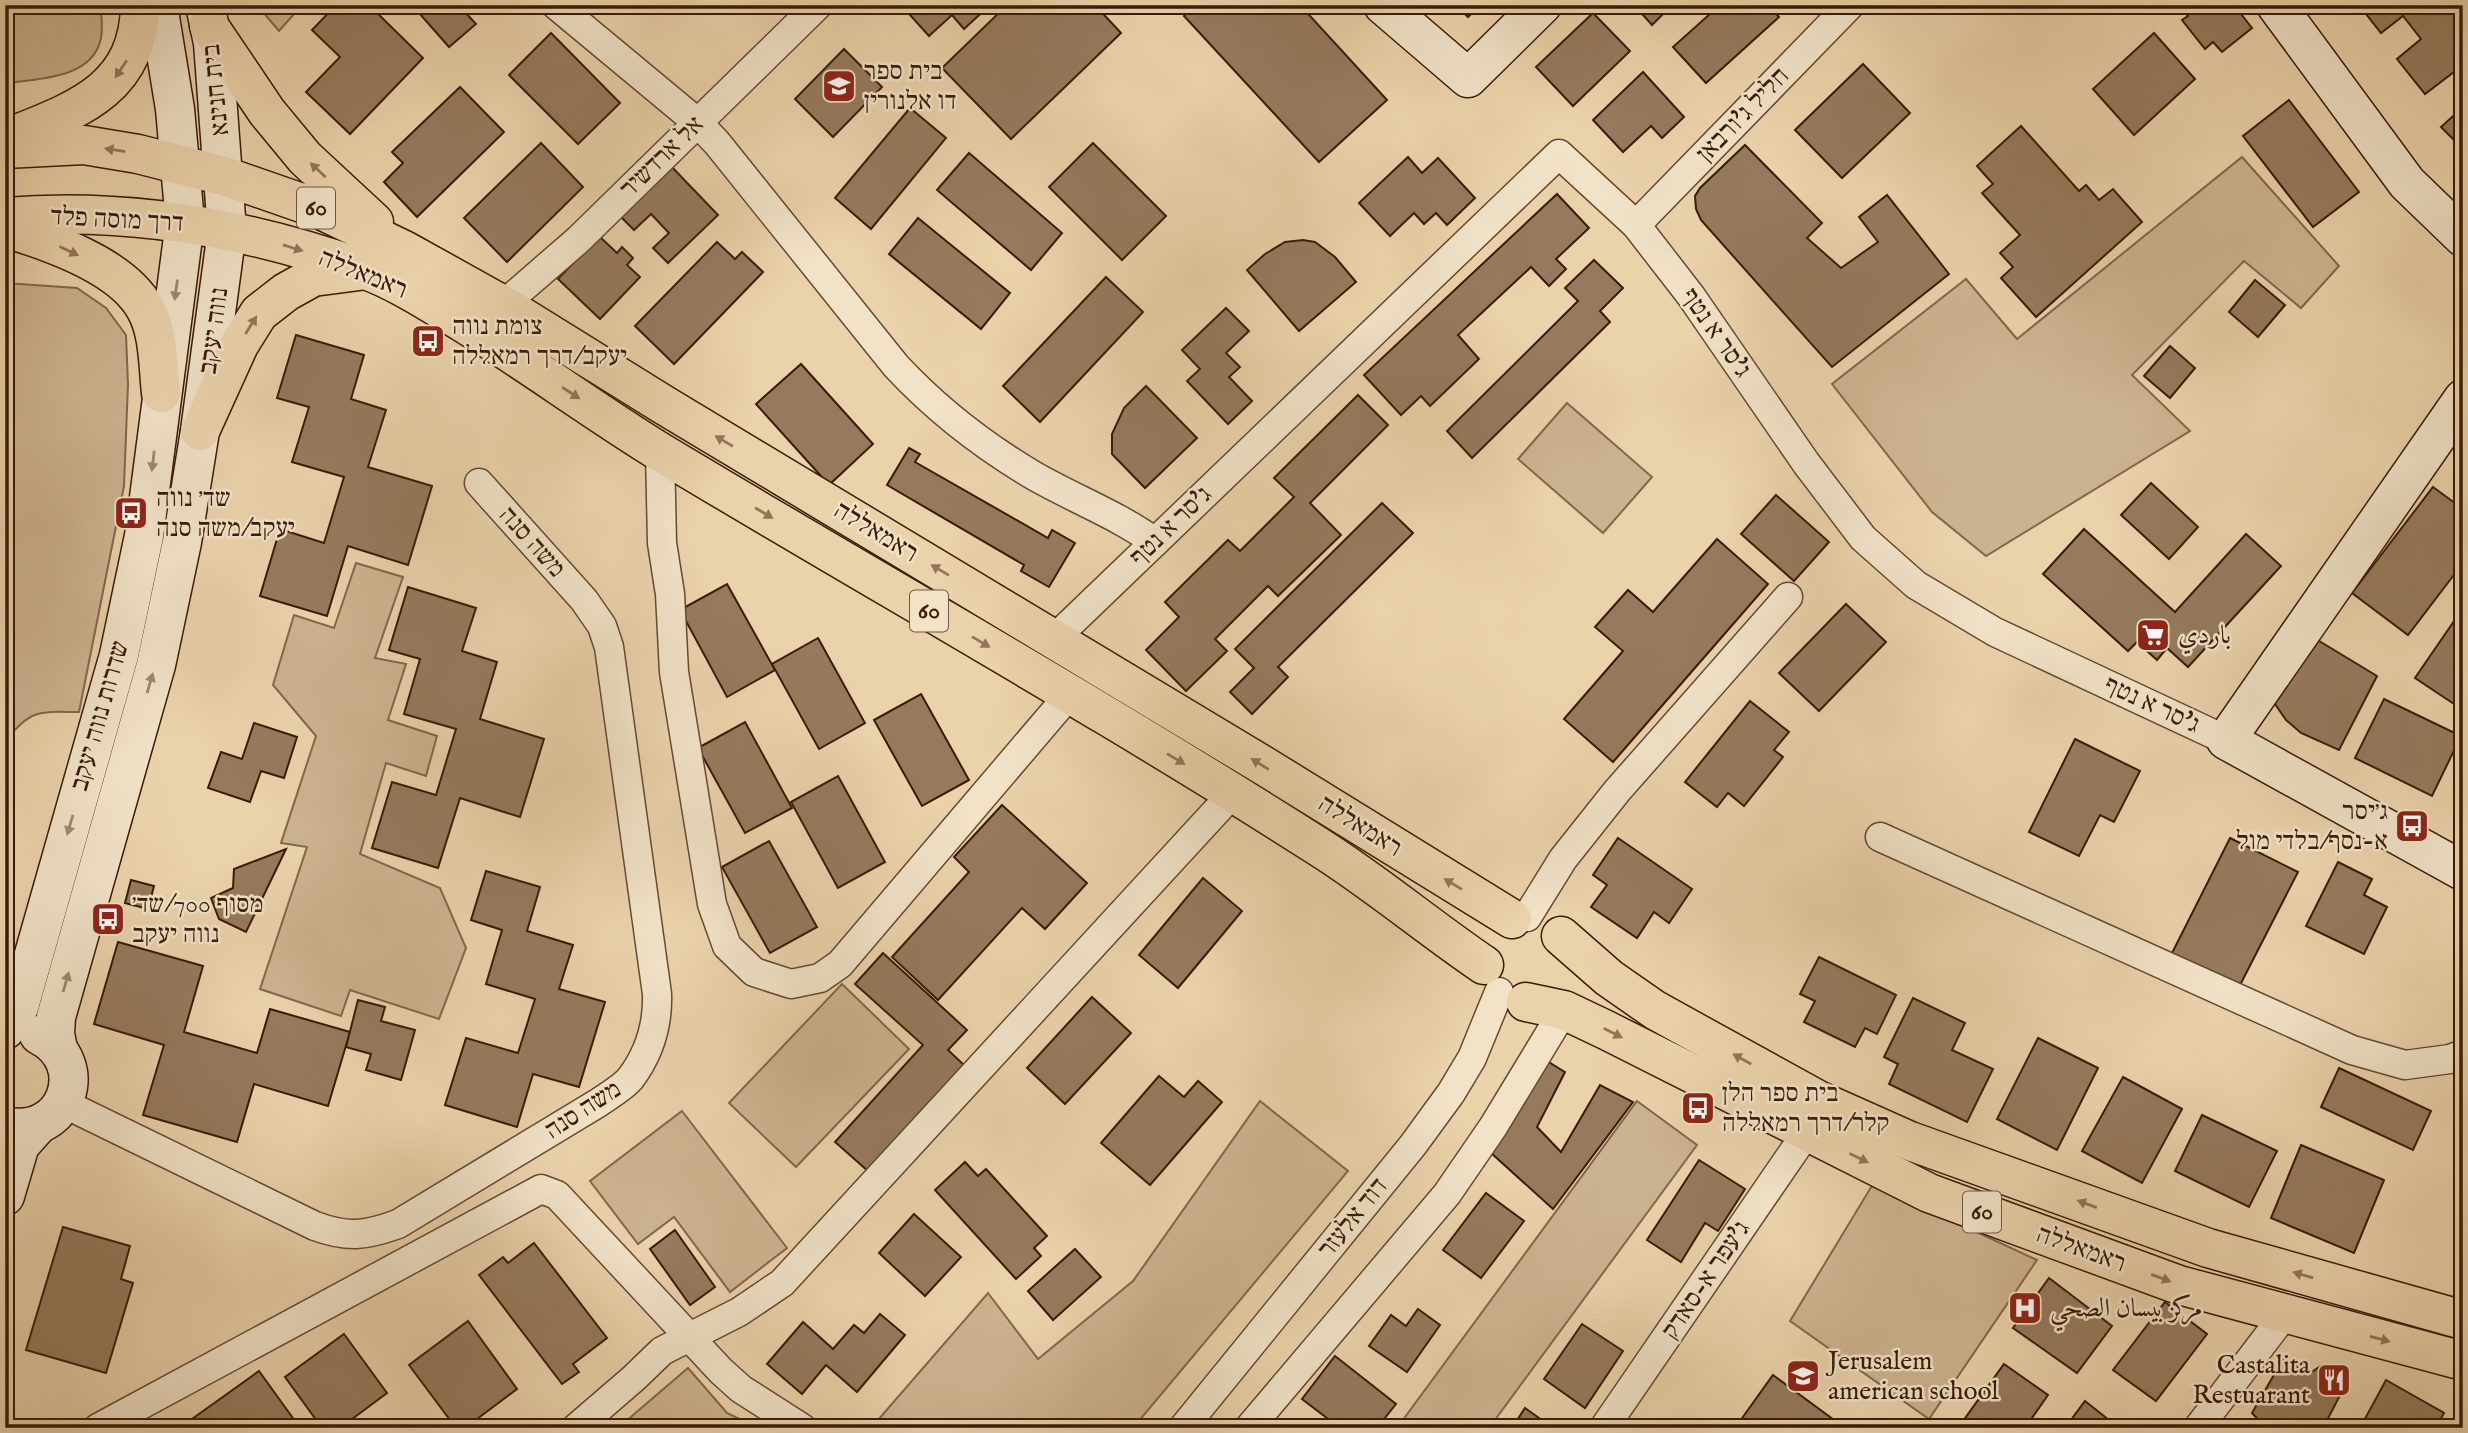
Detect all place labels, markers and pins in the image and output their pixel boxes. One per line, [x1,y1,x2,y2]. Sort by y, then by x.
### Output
place label: בית ספר דו אלנורין [864,55,956,118]
school or university icon: בית ספר דו אלנורין [820,67,858,105]
place label: צומת נווה יעקב/דרך רמאללה [452,310,627,373]
bus stop icon: צומת נווה יעקב/דרך רמאללה [409,322,447,360]
place label: שד׳ נווה יעקב/משה סנה [156,482,295,545]
bus stop icon: שד׳ נווה יעקב/משה סנה [112,494,150,532]
supermarket icon: باردي [2134,616,2172,654]
place label: باردي [2178,619,2231,655]
place label: ג׳יסר א-נסף/בלדי מול [2236,795,2388,858]
bus stop icon: ג׳יסר א-נסף/בלדי מול [2393,807,2431,845]
place label: מסוף 700/שד׳ נווה יעקב [132,888,263,951]
bus stop icon: מסוף 700/שד׳ נווה יעקב [89,900,127,938]
place label: בית ספר הלן קלר/דרך רמאללה [1722,1077,1890,1140]
bus stop icon: בית ספר הלן קלר/דרך רמאללה [1679,1089,1717,1127]
hospital icon: مركز بيسان الصحي [2006,1289,2044,1327]
place label: مركز بيسان الصحي [2050,1292,2202,1332]
place label: Jerusalem american school [1825,1345,1999,1408]
place label: Castalita Restuarant [2192,1349,2311,1412]
school or university icon: Jerusalem american school [1784,1357,1822,1395]
restaurant icon: Castalita Restuarant [2315,1361,2353,1399]

